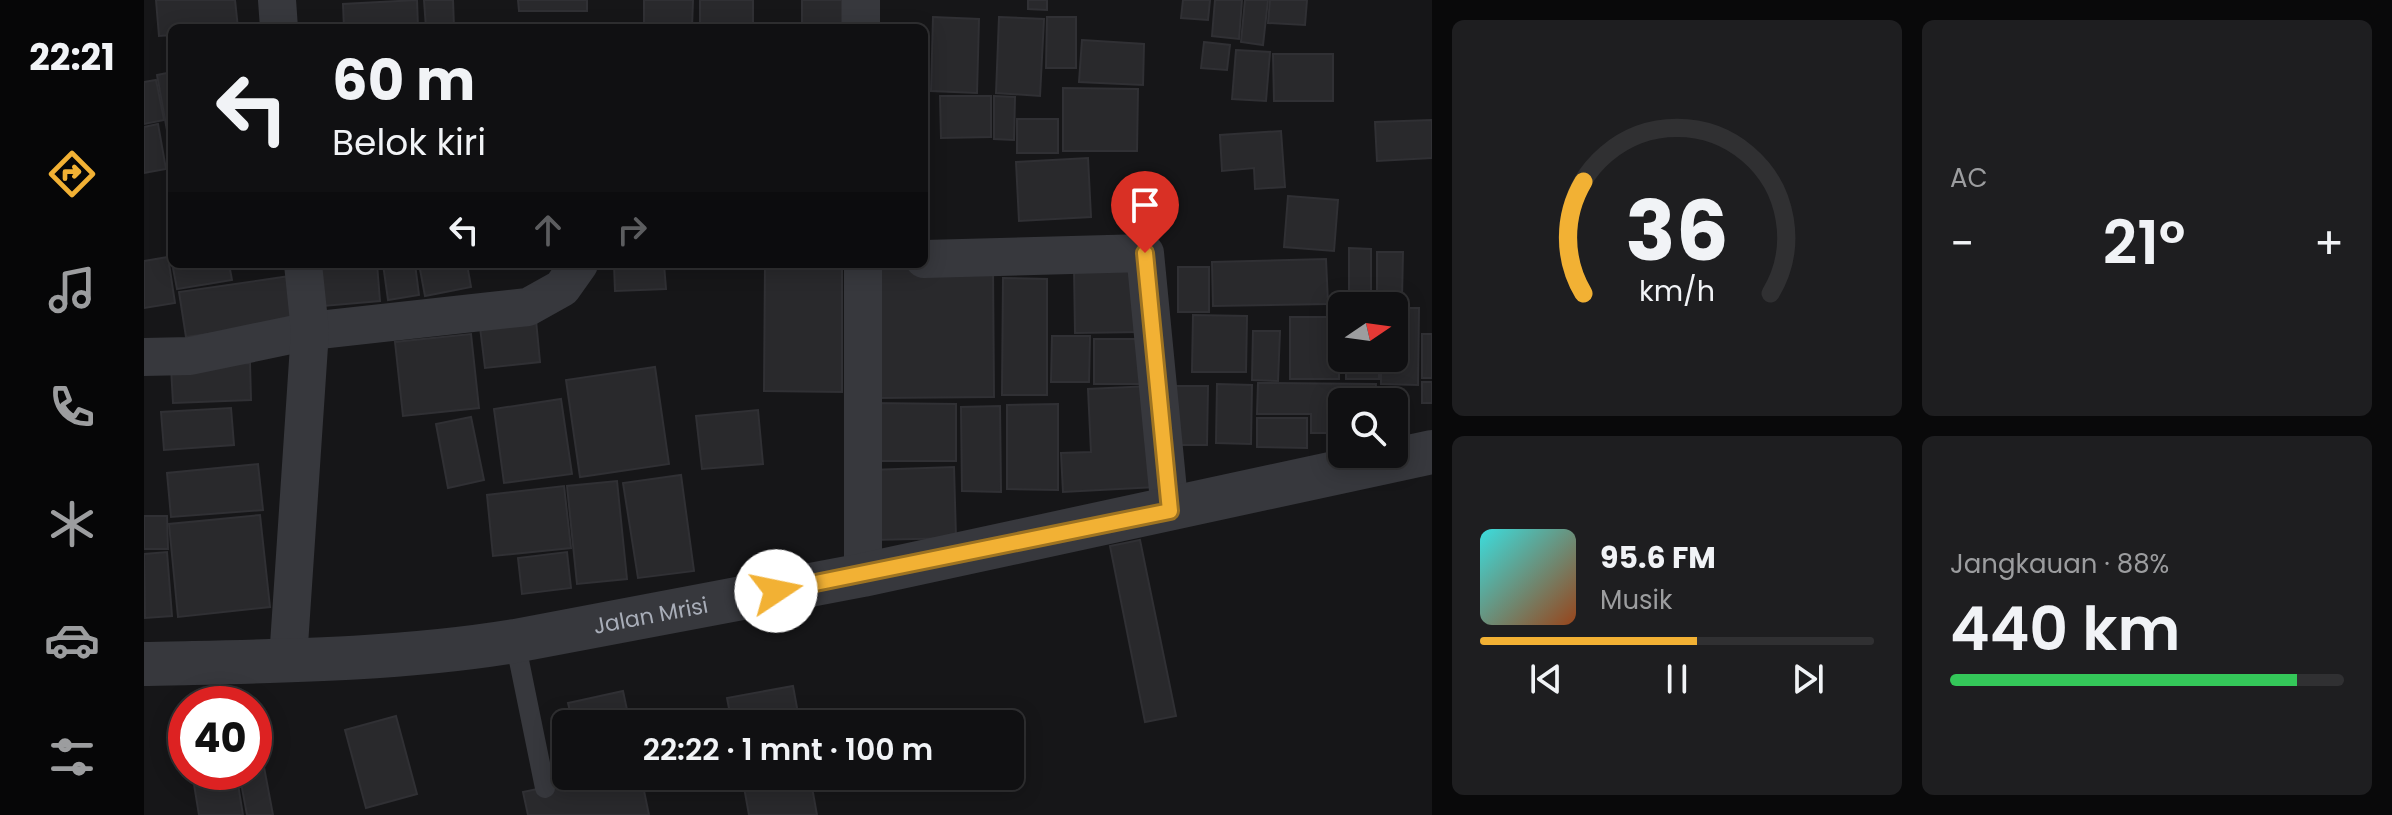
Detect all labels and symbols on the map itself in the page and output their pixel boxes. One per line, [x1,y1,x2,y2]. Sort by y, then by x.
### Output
pin [1111,171,1179,253]
north arrow [1328,292,1408,372]
position arrow [734,549,818,633]
street label: Jalan Mrisi [591,589,711,641]
speed limit sign: 40 [168,686,272,790]

